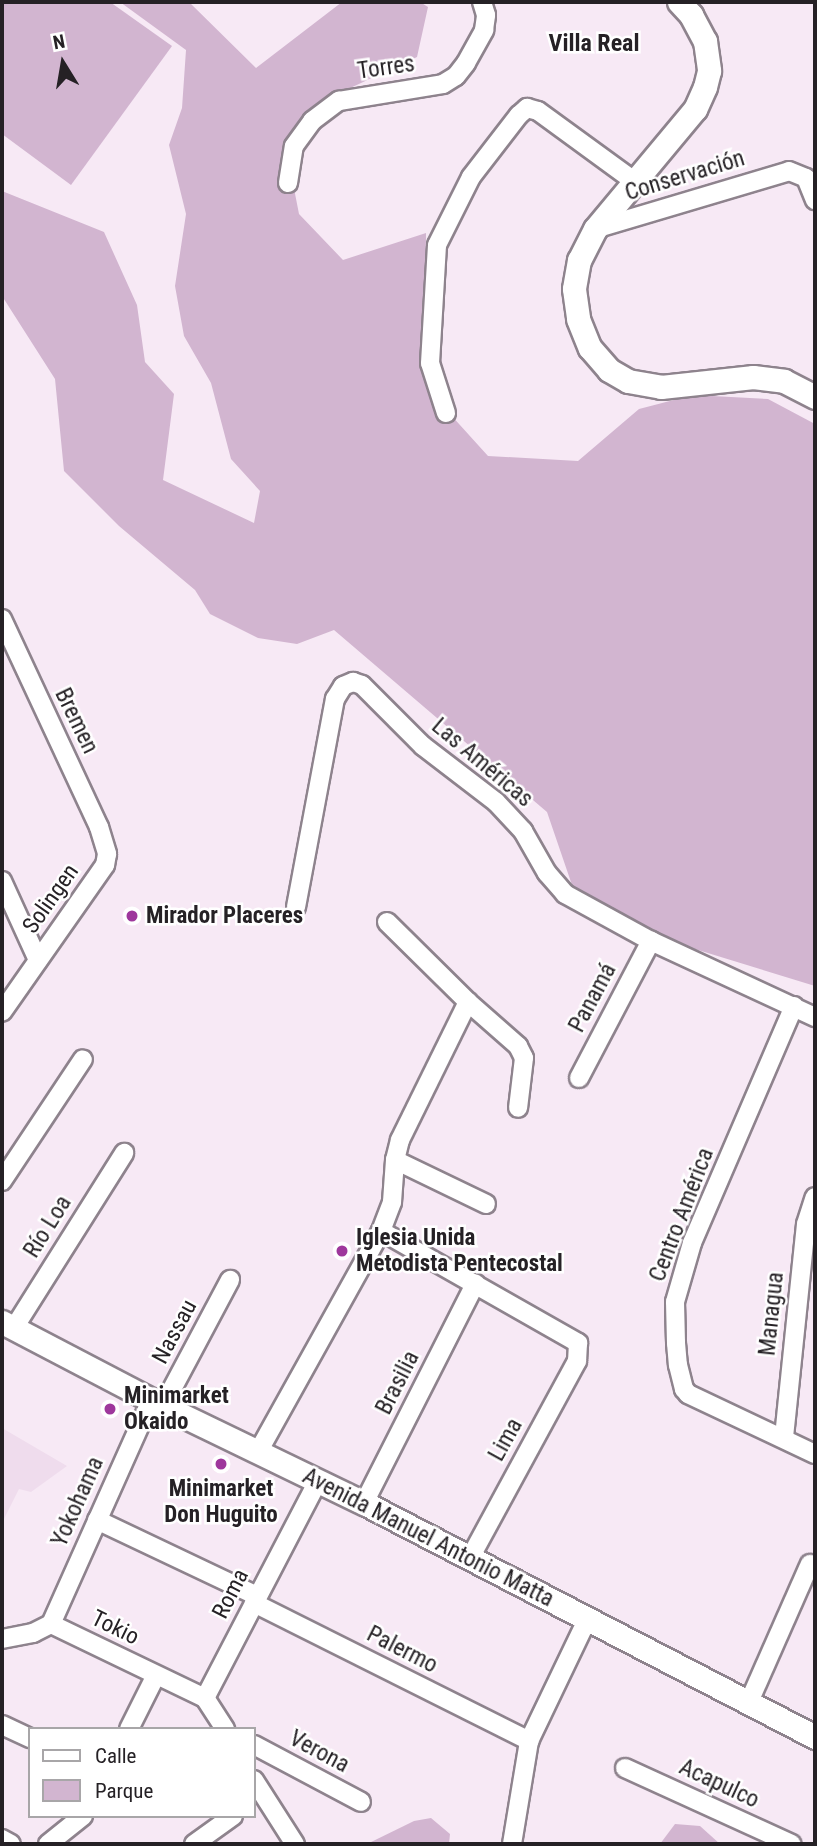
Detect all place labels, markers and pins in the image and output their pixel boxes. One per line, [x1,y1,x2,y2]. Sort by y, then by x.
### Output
place label: Mirador Placeres [146,902,303,930]
marker: Mirador Placeres [124,908,140,924]
place label: Iglesia Unida Metodista Pentecostal [356,1224,563,1278]
marker: Iglesia Unida Metodista Pentecostal [334,1243,350,1259]
place label: Minimarket Okaido [124,1382,229,1436]
marker: Minimarket Okaido [102,1401,118,1417]
marker: Minimarket Don Huguito [213,1456,229,1472]
place label: Minimarket Don Huguito [164,1475,278,1529]

